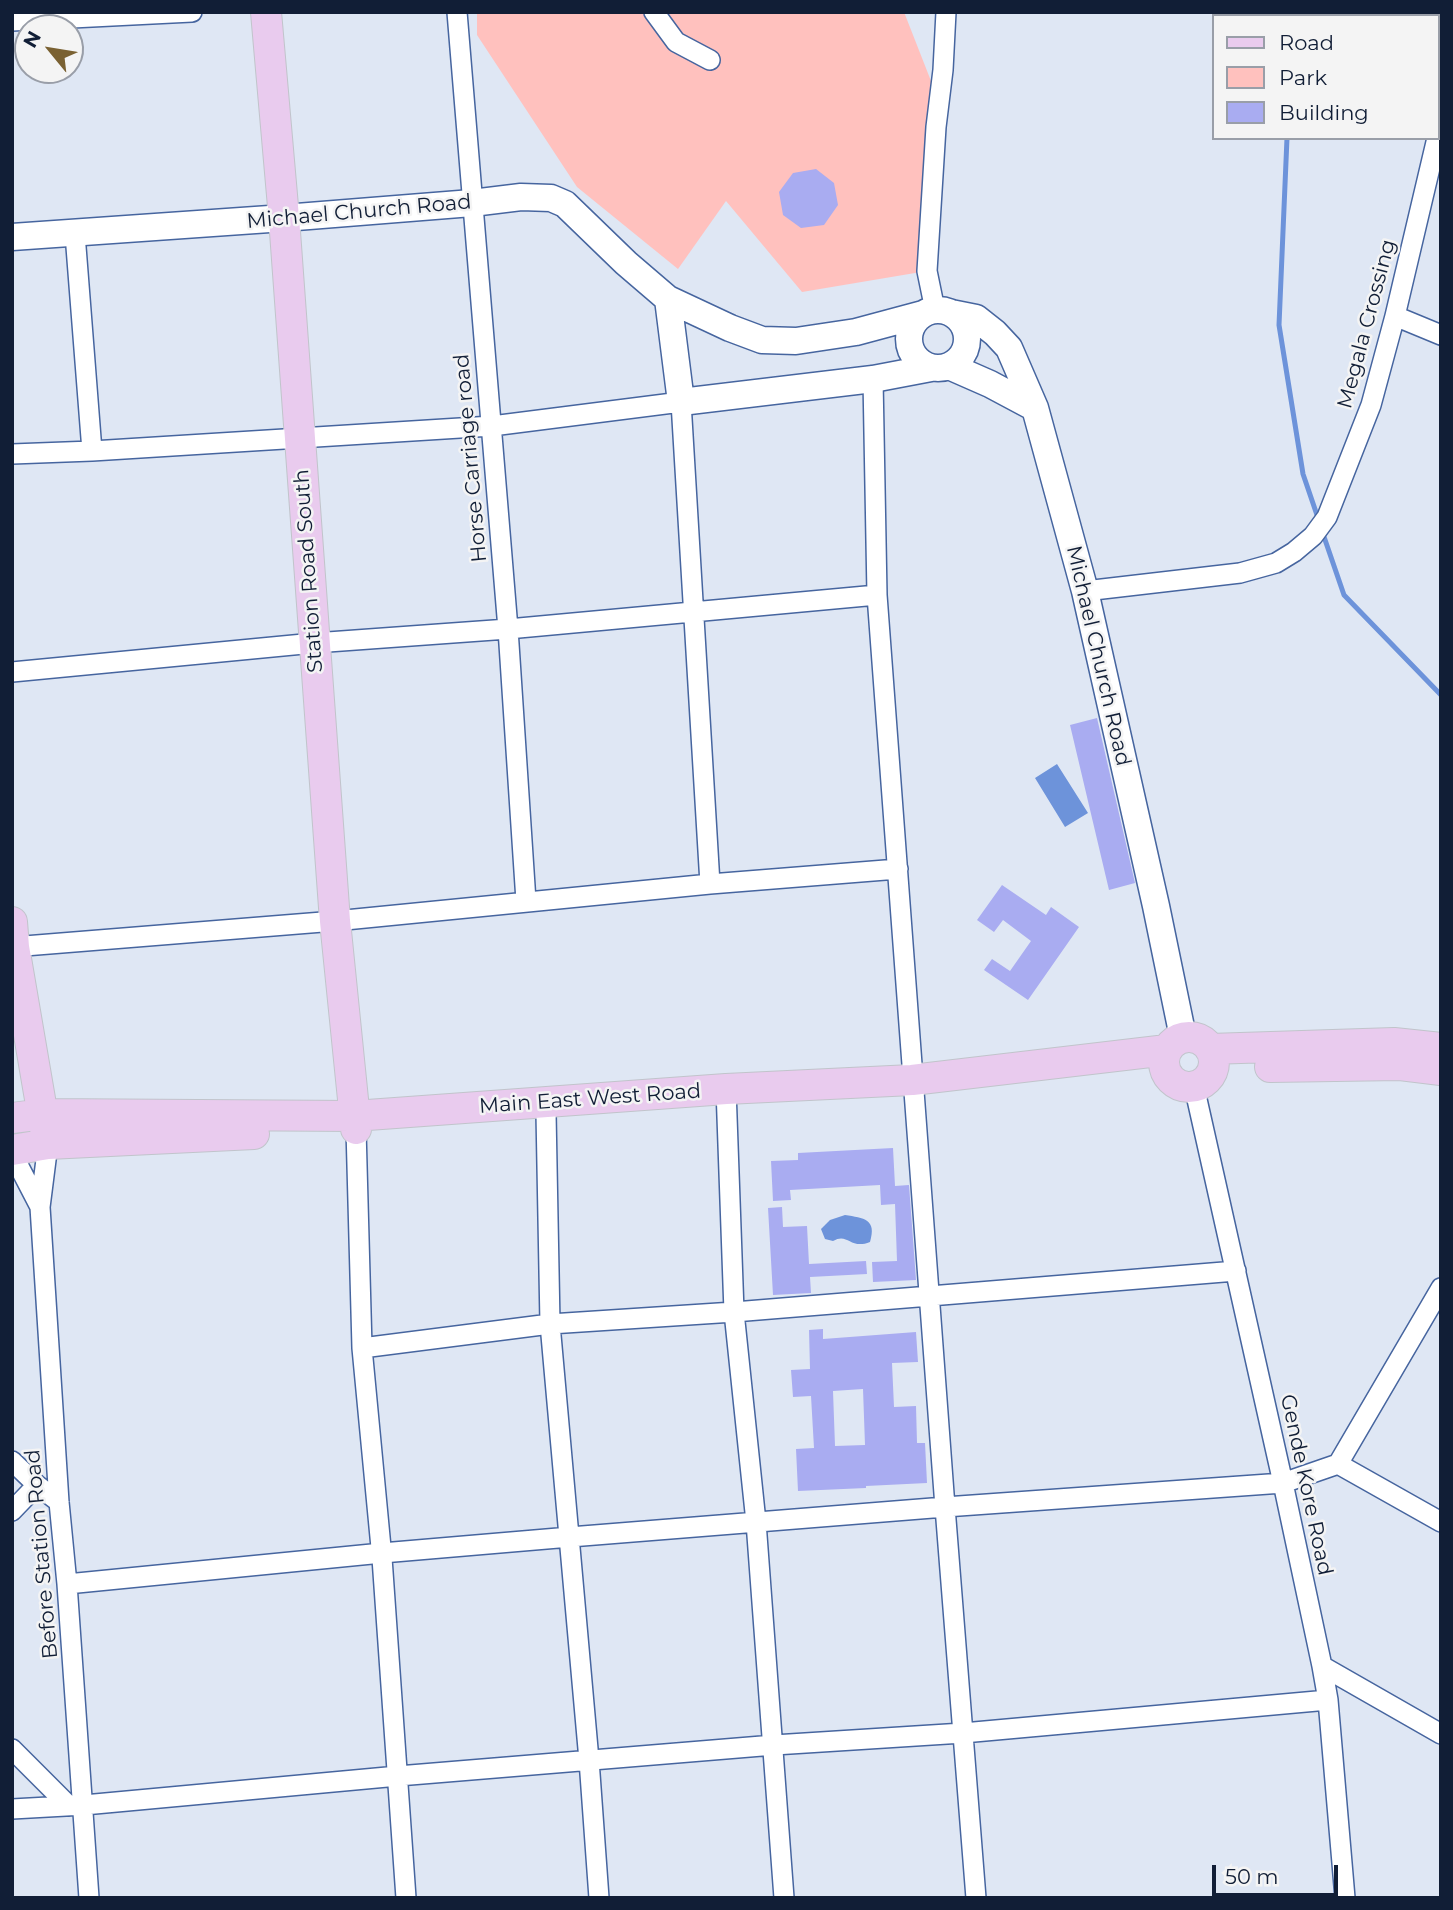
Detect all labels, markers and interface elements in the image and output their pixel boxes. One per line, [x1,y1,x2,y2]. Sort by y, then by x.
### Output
north arrow [14,14,84,84]
legend [1212,14,1439,140]
text: N [18,27,46,52]
text: Road [1279,30,1334,55]
text: Park [1279,65,1327,90]
text: Building [1279,100,1369,125]
street label: Michael Church Road [246,190,472,234]
street label: Megala Crossing [1332,237,1402,411]
street label: Horse Carriage road [449,353,493,563]
street label: Station Road South [289,468,329,674]
street label: Michael Church Road [1060,543,1136,769]
street label: Main East West Road [478,1079,702,1119]
street label: Gende Kore Road [1275,1392,1337,1578]
street label: Before Station Road [20,1448,64,1660]
scale bar [1215,1850,1341,1894]
text: 50 m [1225,1864,1279,1889]

